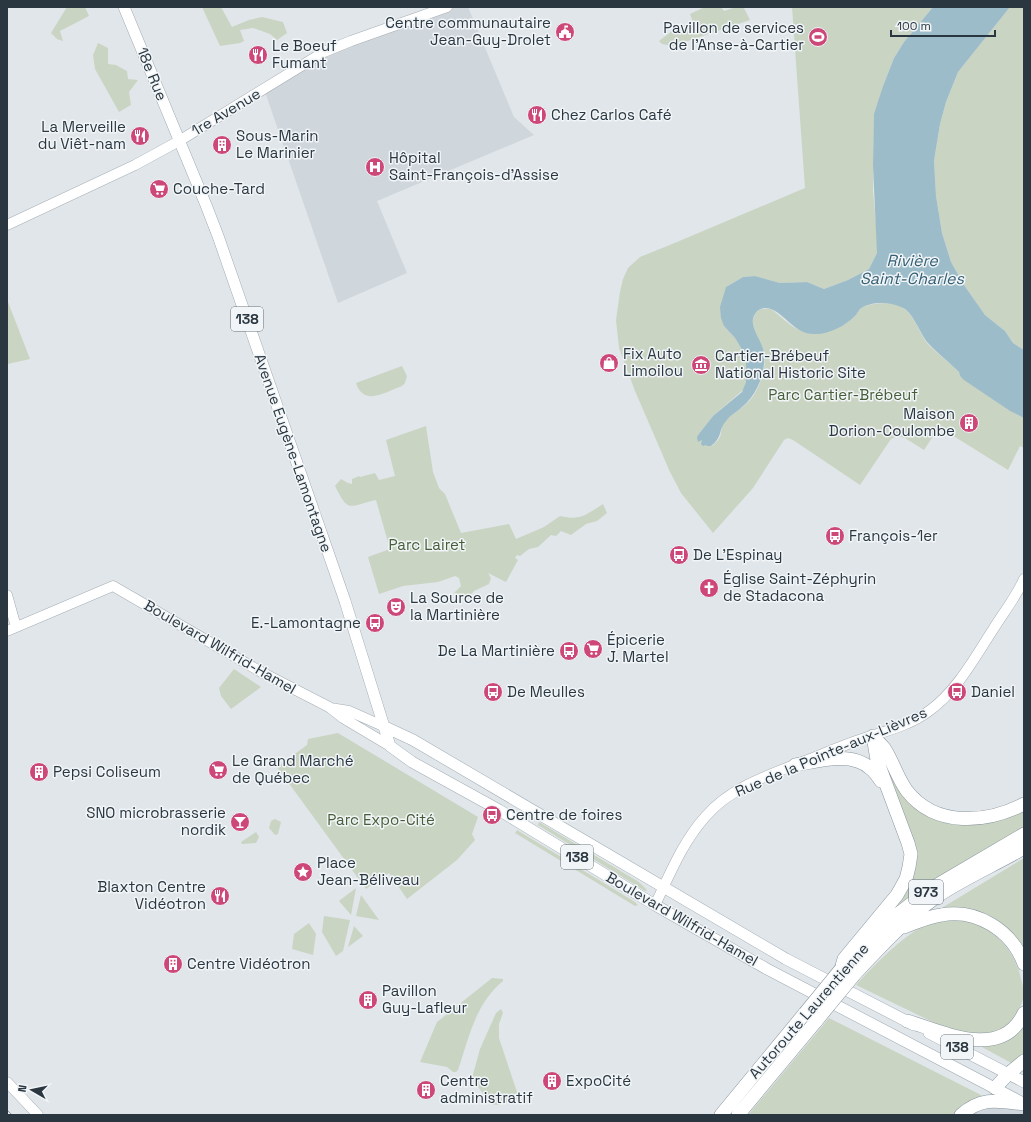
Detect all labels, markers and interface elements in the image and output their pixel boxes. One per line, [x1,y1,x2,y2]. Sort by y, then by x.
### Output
scale bar [891,12,995,38]
place label: Centre communautaire Jean-Guy-Drolet [385,13,551,49]
place label: Pavillon de services de l'Anse-à-Cartier [663,18,804,54]
text: 100 m [897,18,931,34]
public building icon: Centre communautaire Jean-Guy-Drolet [554,21,576,43]
sports icon: Pavillon de services de l'Anse-à-Cartier [807,26,829,48]
place label: Le Boeuf Fumant [272,36,337,72]
street label: 18e Rue [133,44,172,103]
restaurant icon: Le Boeuf Fumant [247,44,269,66]
street label: 1re Avenue [188,83,264,140]
restaurant icon: Chez Carlos Café [526,104,548,126]
place label: Chez Carlos Café [551,105,672,124]
place label: La Merveille du Viêt-nam [38,117,126,153]
restaurant icon: La Merveille du Viêt-nam [129,125,151,147]
place label: Sous-Marin Le Marinier [236,126,319,162]
building icon: Sous-Marin Le Marinier [211,134,233,156]
place label: Hôpital Saint-François-d'Assise [389,148,559,184]
hospital icon: Hôpital Saint-François-d'Assise [364,156,386,178]
supermarket icon: Couche-Tard [148,178,170,200]
place label: Couche-Tard [173,179,265,198]
water label: Rivière Saint-Charles [860,250,965,289]
road number: 138 [231,307,263,331]
place label: Fix Auto Limoilou [623,344,683,380]
place label: Cartier-Brébeuf National Historic Site [715,346,866,382]
street label: Avenue Eugène-Lamontagne [250,351,336,555]
shop icon: Fix Auto Limoilou [598,352,620,374]
museum icon: Cartier-Brébeuf National Historic Site [690,354,712,376]
park label: Parc Cartier-Brébeuf [768,385,918,404]
place label: Maison Dorion-Coulombe [829,404,955,440]
building icon: Maison Dorion-Coulombe [958,412,980,434]
bus stop icon: François-1er [824,525,846,547]
place label: François-1er [849,526,938,545]
park label: Parc Lairet [388,535,466,554]
bus stop icon: De L'Espinay [668,544,690,566]
place label: De L'Espinay [693,545,783,564]
place label: Église Saint-Zéphyrin de Stadacona [723,569,876,605]
church icon: Église Saint-Zéphyrin de Stadacona [698,577,720,599]
place label: La Source de la Martinière [410,588,504,624]
street label: Boulevard Wilfrid-Hamel [141,595,300,698]
theatre icon: La Source de la Martinière [385,596,407,618]
bus stop icon: E.-Lamontagne [364,612,386,634]
place label: E.-Lamontagne [251,613,361,632]
place label: Épicerie J. Martel [607,630,669,666]
supermarket icon: Épicerie J. Martel [582,638,604,660]
bus stop icon: De La Martinière [558,640,580,662]
place label: De La Martinière [438,641,555,660]
bus stop icon: De Meulles [482,681,504,703]
bus stop icon: Daniel [946,681,968,703]
place label: De Meulles [507,682,585,701]
place label: Daniel [971,682,1015,701]
street label: Rue de la Pointe-aux-Lièvres [732,702,930,801]
place label: Le Grand Marché de Québec [232,751,354,787]
supermarket icon: Le Grand Marché de Québec [207,759,229,781]
building icon: Pepsi Coliseum [28,761,50,783]
place label: Pepsi Coliseum [53,762,161,781]
place label: SNO microbrasserie nordik [86,803,226,839]
bus stop icon: Centre de foires [481,804,503,826]
place label: Centre de foires [506,805,622,824]
park label: Parc Expo-Cité [327,810,435,829]
bar icon: SNO microbrasserie nordik [229,811,251,833]
road number: 138 [561,845,593,869]
place label: Place Jean-Béliveau [317,853,419,889]
place icon: Place Jean-Béliveau [292,861,314,883]
street label: Boulevard Wilfrid-Hamel [603,867,762,970]
place label: Blaxton Centre Vidéotron [97,877,206,913]
road number: 973 [909,880,943,904]
restaurant icon: Blaxton Centre Vidéotron [209,885,231,907]
street label: Autoroute Laurentienne [745,939,873,1082]
building icon: Centre Vidéotron [162,953,184,975]
place label: Centre Vidéotron [187,954,311,973]
place label: Pavillon Guy-Lafleur [382,981,467,1017]
building icon: Pavillon Guy-Lafleur [357,989,379,1011]
road number: 138 [941,1035,973,1059]
north arrow [12,1070,52,1110]
building icon: ExpoCité [541,1070,563,1092]
place label: Centre administratif [440,1071,533,1107]
place label: ExpoCité [566,1071,631,1090]
building icon: Centre administratif [415,1079,437,1101]
text: N [15,1084,30,1093]

